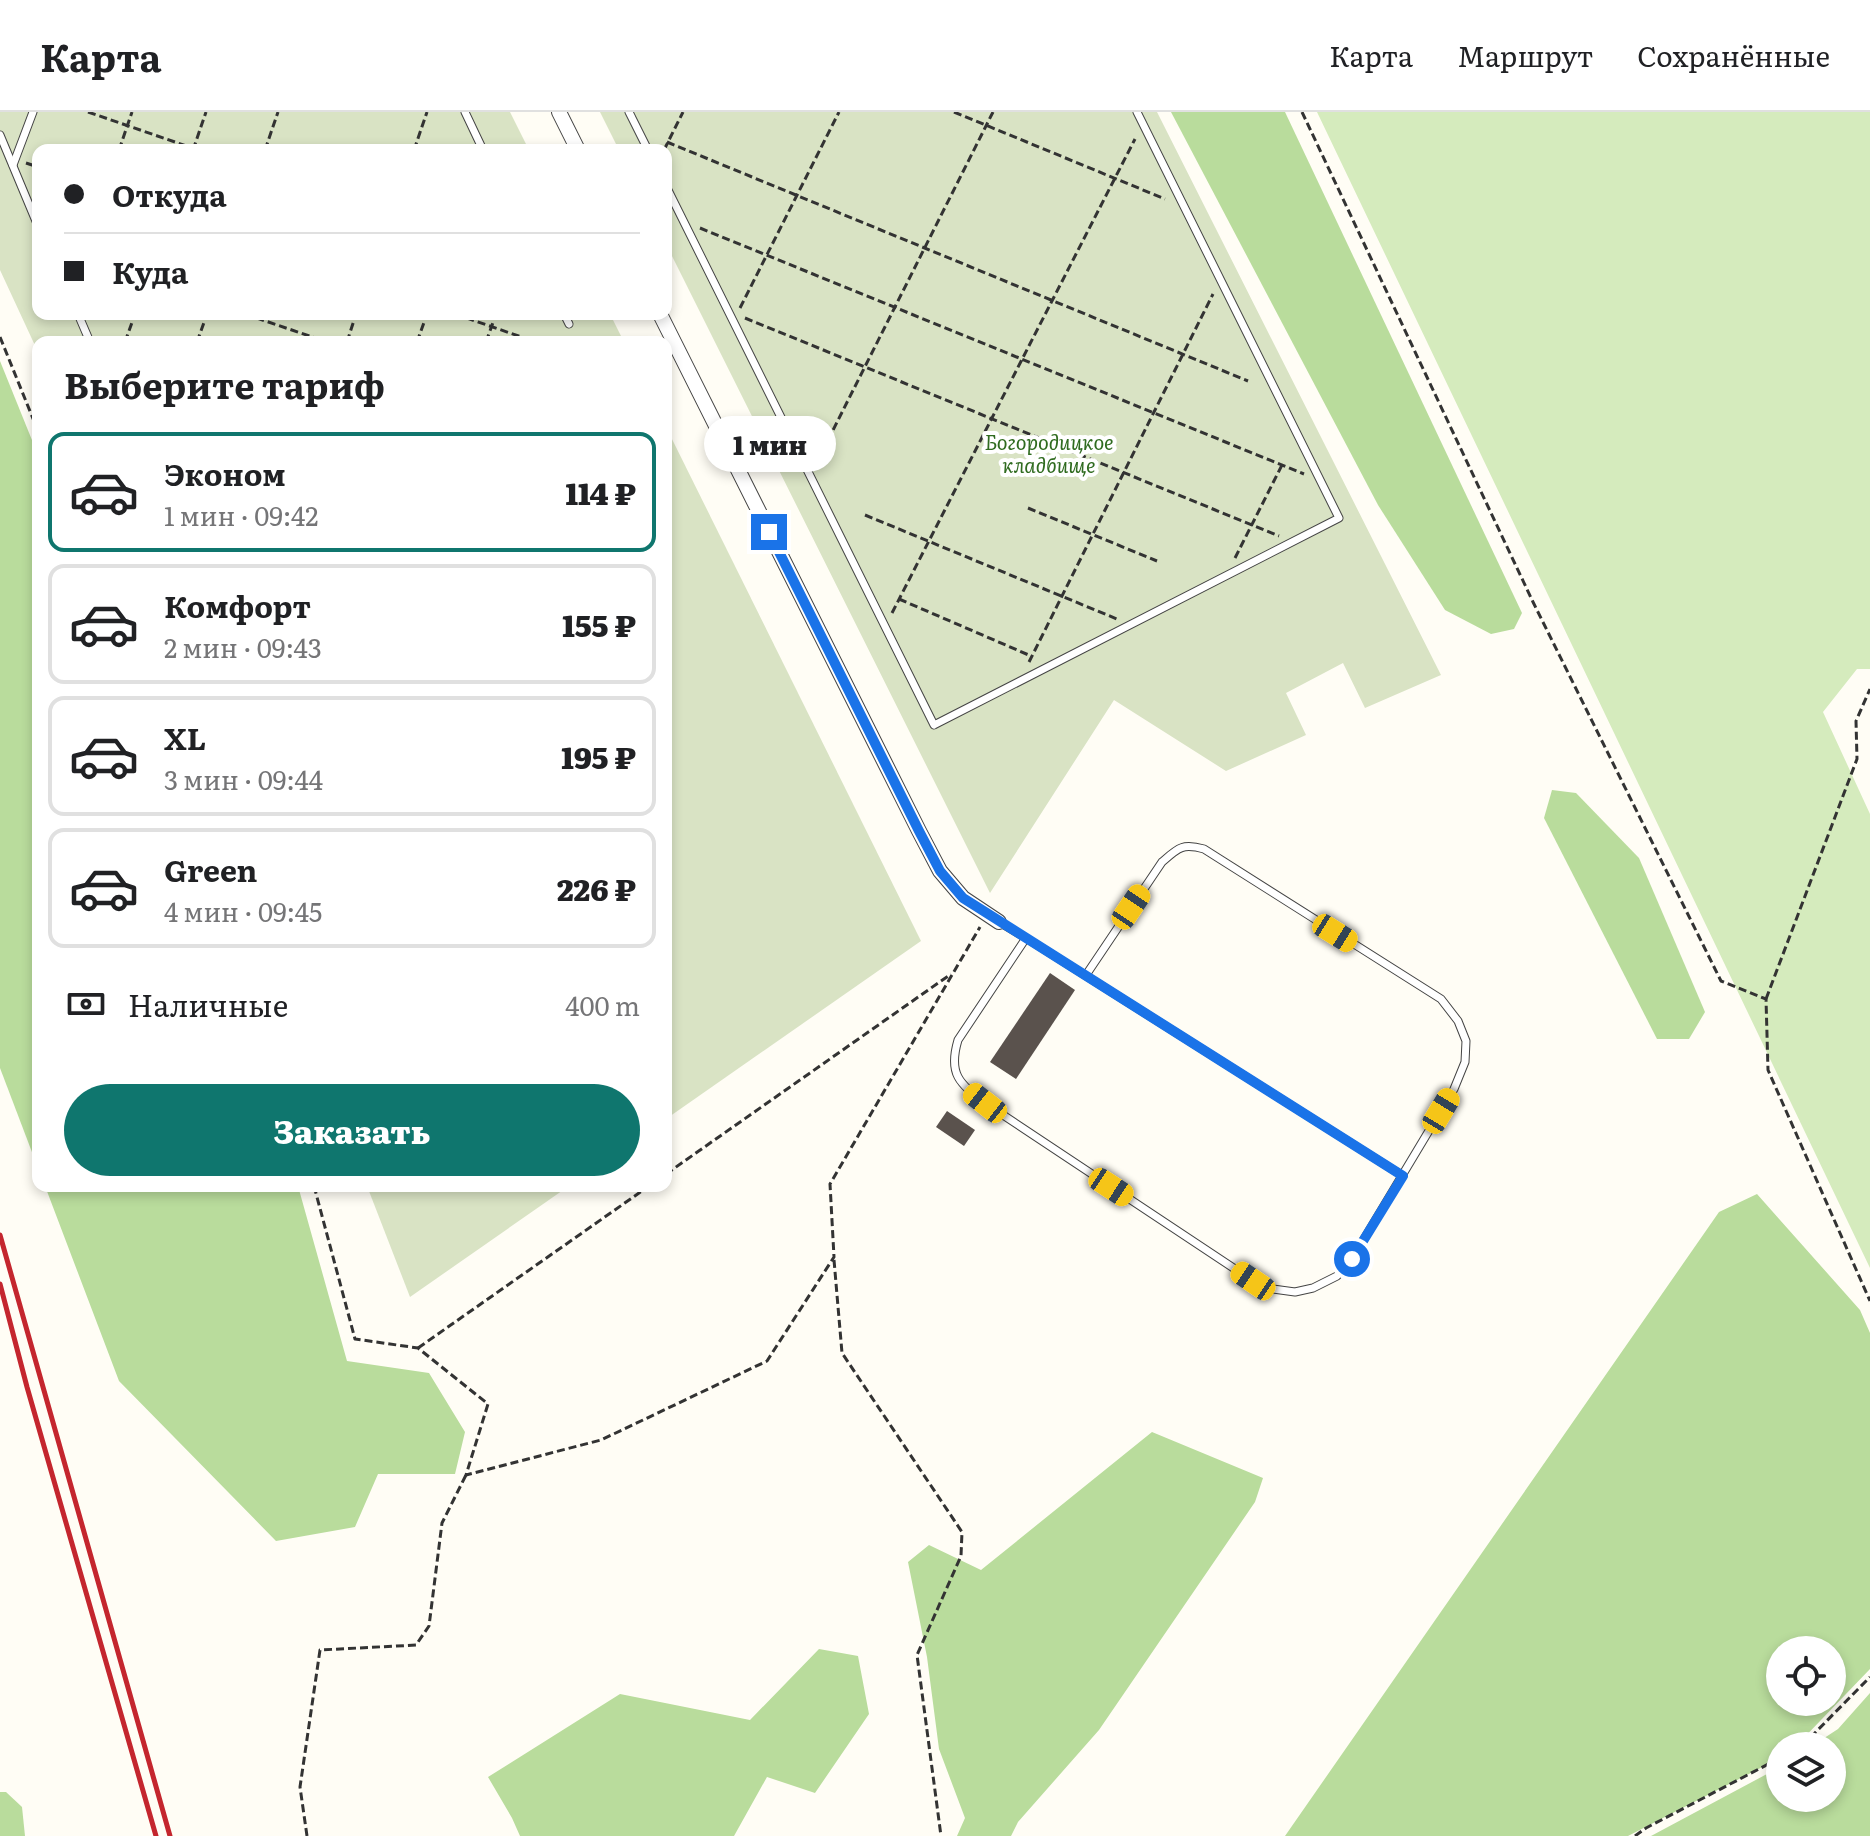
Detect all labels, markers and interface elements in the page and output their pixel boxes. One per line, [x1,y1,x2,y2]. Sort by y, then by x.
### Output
text: Карта [40,27,162,84]
text: Карта [1329,34,1413,76]
text: Маршрут [1457,34,1593,76]
text: Сохранённые [1637,34,1830,76]
text: Откуда [112,172,227,216]
text: Куда [112,249,188,293]
text: Выберите тариф [64,357,385,410]
callout: 1 мин [703,416,835,472]
text: 1 мин [733,424,807,463]
park label: Богородицкое кладбище [984,426,1114,479]
text: Эконом [164,451,286,495]
icon: car [68,456,140,528]
text: 114 ₽ [566,470,636,514]
text: 1 мин · 09:42 [164,495,318,534]
route end [751,514,787,550]
text: Комфорт [164,583,311,627]
icon: car [68,588,140,660]
text: 155 ₽ [562,602,636,646]
text: 2 мин · 09:43 [164,627,322,666]
text: XL [164,715,206,759]
icon: car [68,720,140,792]
text: 195 ₽ [561,734,636,778]
text: 3 мин · 09:44 [164,759,323,798]
text: Green [164,847,257,891]
icon: car [68,852,140,924]
text: 226 ₽ [557,866,636,910]
car [1108,880,1154,934]
text: 4 мин · 09:45 [164,891,322,930]
car [1308,910,1362,956]
icon: cash [64,982,108,1026]
text: Наличные [128,982,288,1026]
text: 400 m [565,985,640,1024]
car [959,1079,1011,1127]
button: Заказать [64,1084,640,1176]
car [1418,1084,1464,1138]
car [1084,1164,1138,1210]
route start [1334,1241,1370,1277]
car [1226,1258,1280,1304]
map controls [1766,1636,1846,1812]
button: locate [1766,1636,1846,1716]
button: layers [1766,1732,1846,1812]

